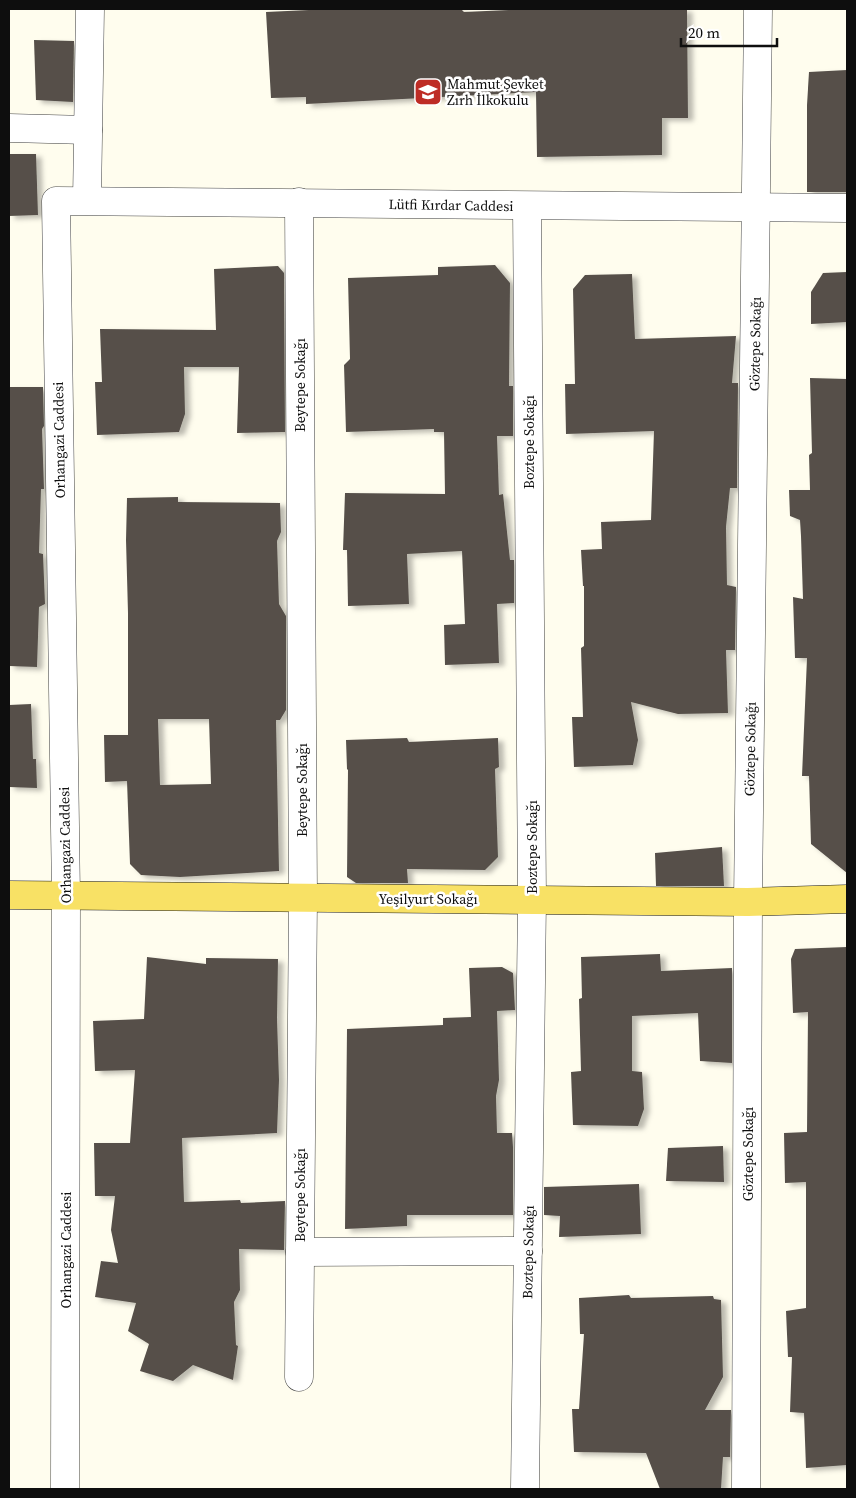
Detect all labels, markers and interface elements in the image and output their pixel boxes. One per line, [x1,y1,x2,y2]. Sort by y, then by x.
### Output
scale bar [681,15,777,47]
text: 20 m [688,22,720,43]
place label: Mahmut Şevket Zırh İlkokulu [447,74,544,110]
school or university icon: Mahmut Şevket Zırh İlkokulu [413,77,443,107]
street label: Lütfi Kırdar Caddesi [388,194,514,216]
street label: Göztepe Sokağı [744,297,766,391]
street label: Beytepe Sokağı [290,338,310,432]
street label: Orhangazi Caddesi [48,381,70,499]
street label: Boztepe Sokağı [519,395,539,489]
street label: Göztepe Sokağı [739,702,761,796]
street label: Beytepe Sokağı [292,743,312,837]
street label: Orhangazi Caddesi [54,786,76,904]
street label: Boztepe Sokağı [522,800,542,894]
street label: Yeşilyurt Sokağı [378,889,478,909]
street label: Göztepe Sokağı [738,1107,758,1201]
street label: Beytepe Sokağı [290,1148,310,1242]
street label: Orhangazi Caddesi [56,1192,76,1308]
street label: Boztepe Sokağı [517,1205,539,1299]

